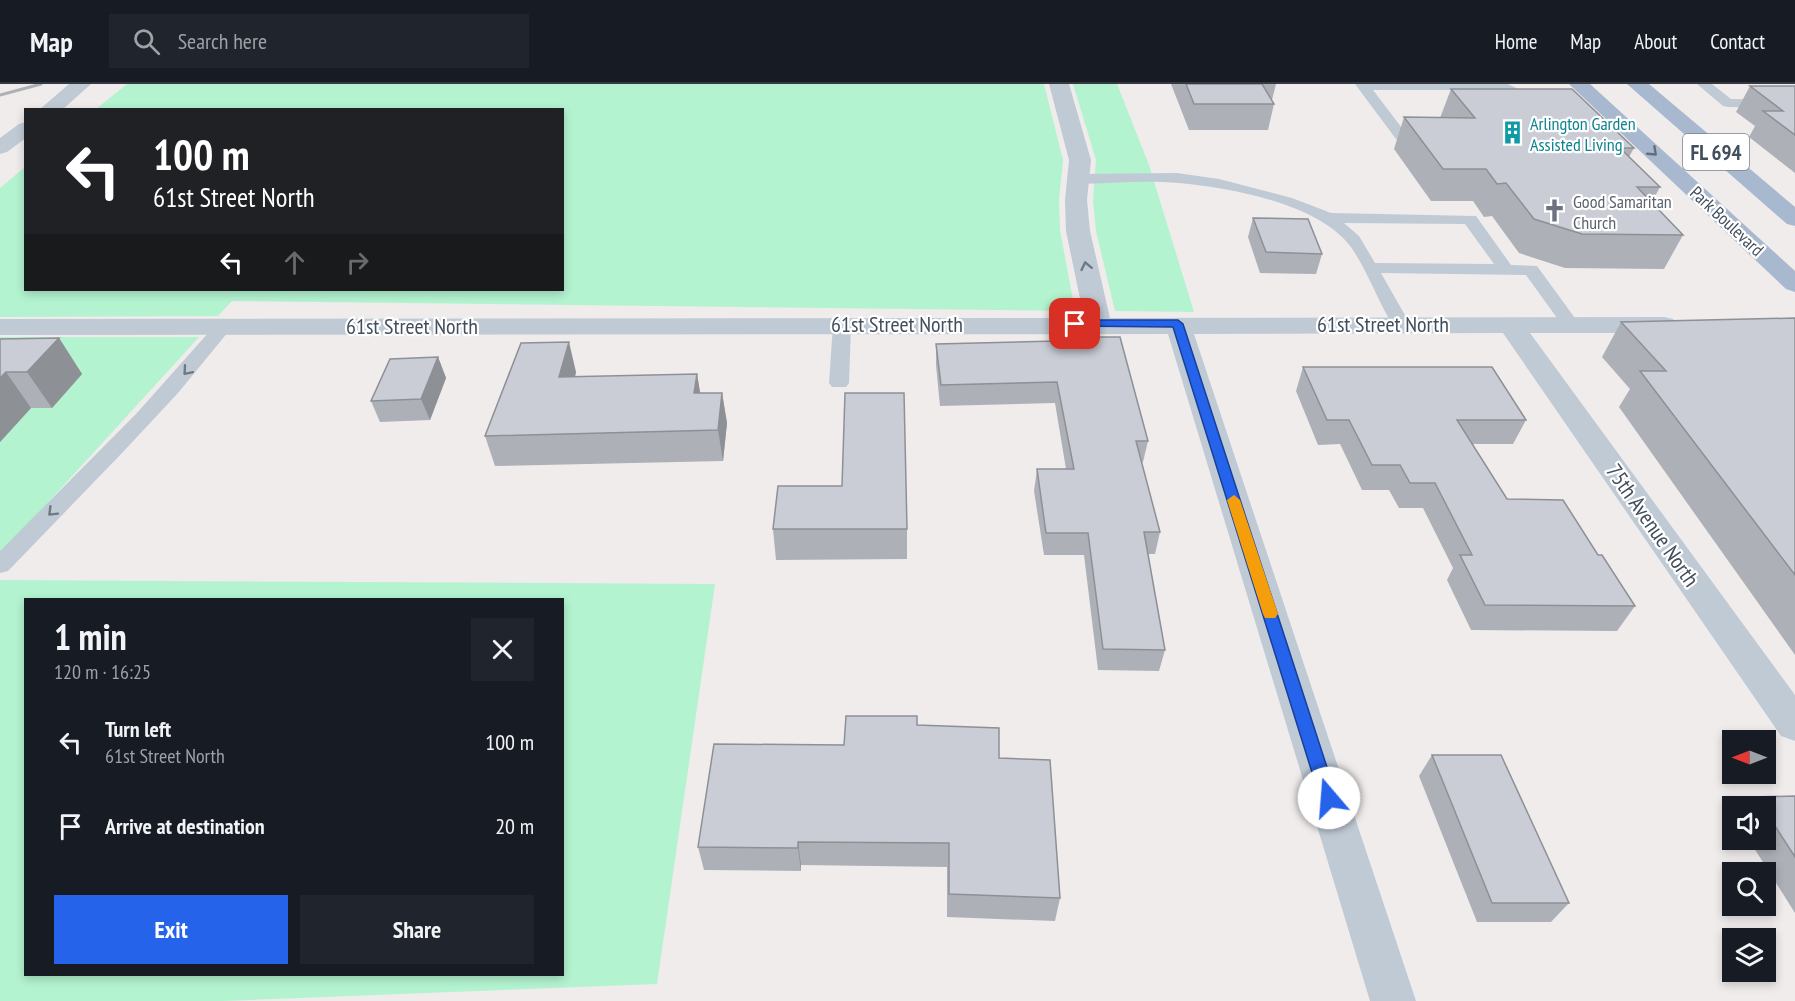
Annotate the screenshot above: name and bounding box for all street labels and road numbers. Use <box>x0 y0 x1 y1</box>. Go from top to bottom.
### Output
road number: FL 694 <box>1683 134 1749 170</box>
street label: Park Boulevard <box>1685 181 1769 261</box>
street label: 61st Street North <box>831 310 963 338</box>
street label: 61st Street North <box>1317 310 1449 338</box>
street label: 61st Street North <box>346 312 478 340</box>
street label: 75th Avenue North <box>1600 458 1706 592</box>

